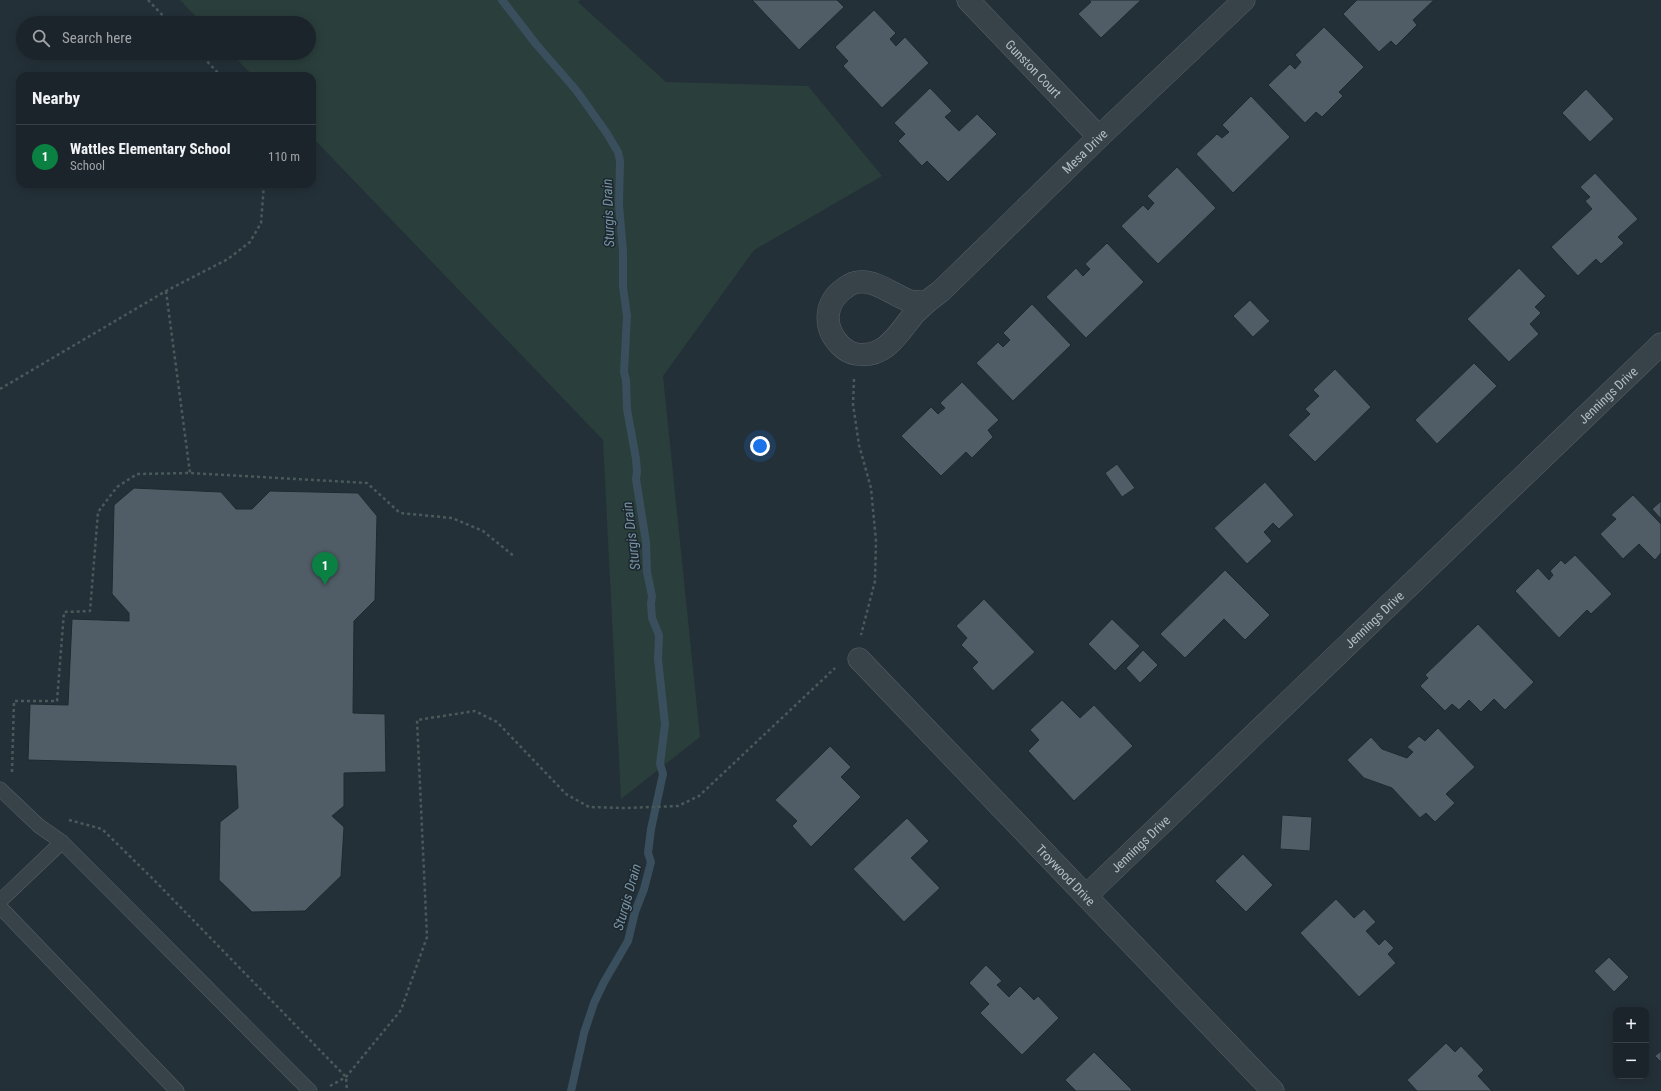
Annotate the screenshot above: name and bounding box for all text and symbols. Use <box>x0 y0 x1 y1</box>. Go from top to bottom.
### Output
search box <box>16 16 316 60</box>
icon: search <box>30 27 52 49</box>
text: Search here <box>62 29 132 47</box>
street label: Gunston Court <box>1003 37 1065 101</box>
text: Nearby <box>32 88 80 108</box>
street label: Mesa Drive <box>1059 126 1110 176</box>
text: Wattles Elementary School <box>70 140 230 158</box>
text: 1 <box>42 149 48 164</box>
text: 110 m <box>268 149 300 164</box>
text: School <box>70 158 105 173</box>
water label: Sturgis Drain <box>599 178 617 248</box>
street label: Jennings Drive <box>1575 363 1640 427</box>
your location <box>750 436 770 456</box>
water label: Sturgis Drain <box>619 501 643 571</box>
pin: 1 <box>312 552 338 585</box>
street label: Jennings Drive <box>1342 588 1407 651</box>
street label: Jennings Drive <box>1108 812 1173 875</box>
street label: Troywood Drive <box>1033 841 1099 909</box>
water label: Sturgis Drain <box>610 862 644 932</box>
map controls <box>1613 1007 1649 1079</box>
button: + <box>1613 1007 1649 1043</box>
button: − <box>1613 1043 1649 1079</box>

